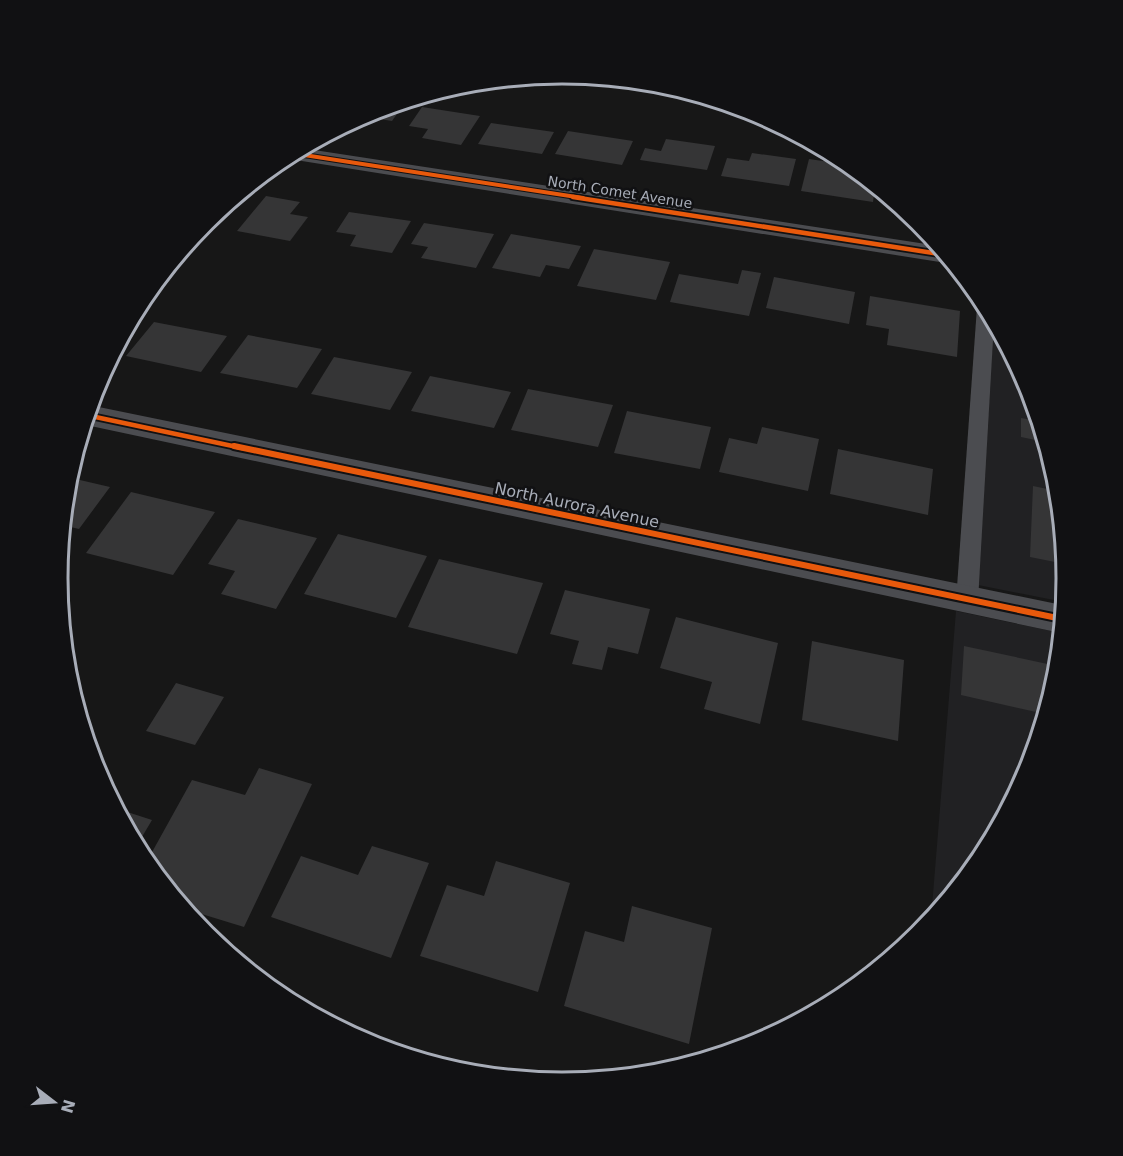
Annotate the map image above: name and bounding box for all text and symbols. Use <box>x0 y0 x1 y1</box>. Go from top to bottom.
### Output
street label: North Comet Avenue <box>547 173 693 211</box>
street label: North Aurora Avenue <box>493 478 661 532</box>
north arrow <box>24 1072 84 1132</box>
text: N <box>57 1097 79 1115</box>

